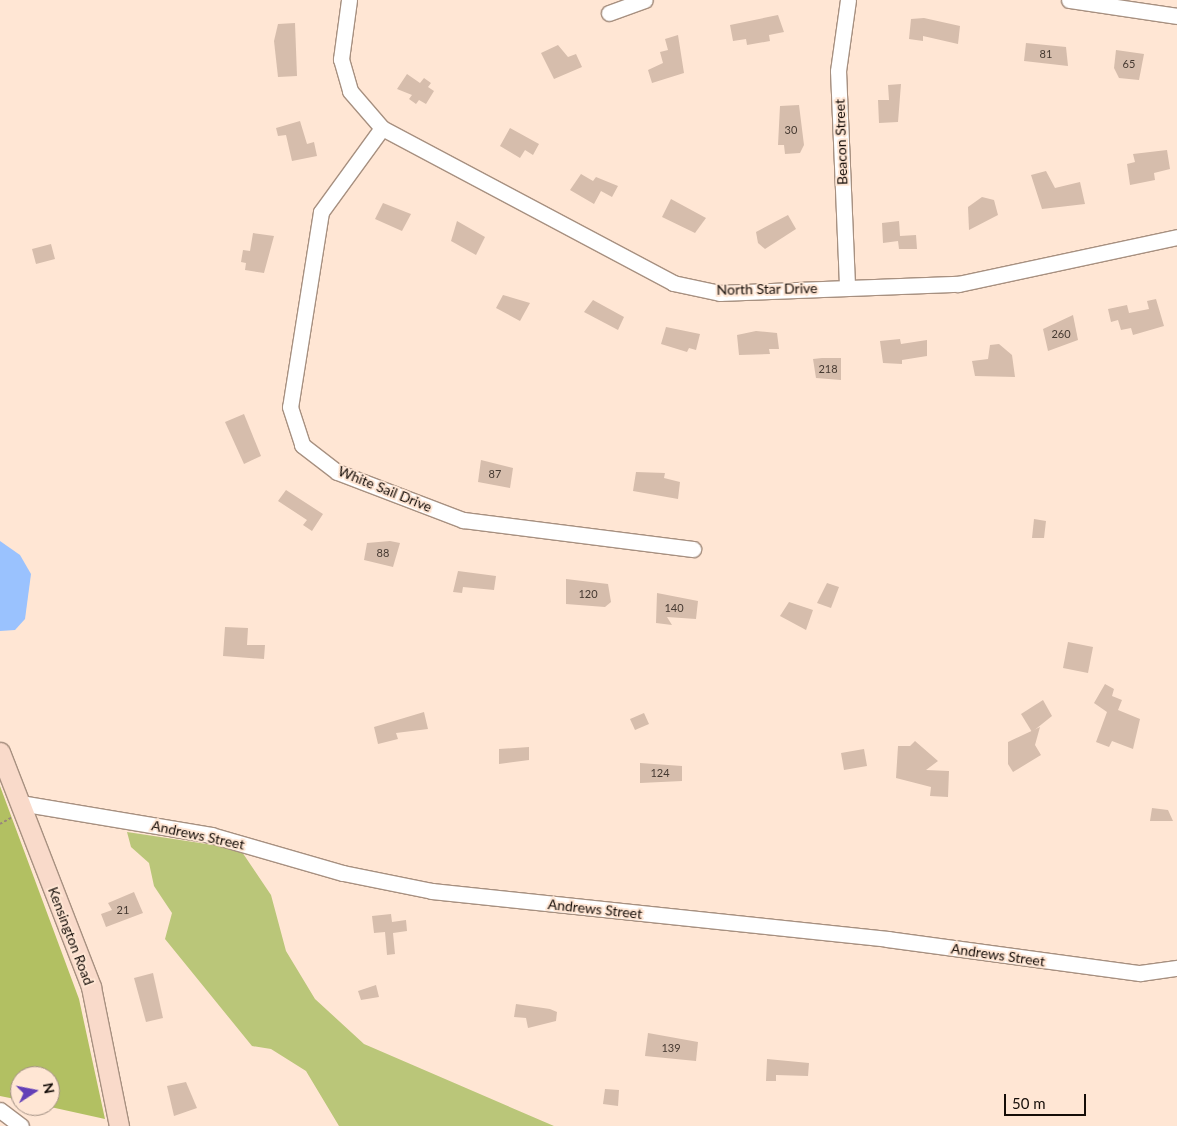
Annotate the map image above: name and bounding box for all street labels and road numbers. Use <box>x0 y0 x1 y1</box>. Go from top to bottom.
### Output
street label: Beacon Street <box>831 99 851 185</box>
street label: North Star Drive <box>716 280 818 298</box>
street label: White Sail Drive <box>336 463 434 515</box>
street label: Andrews Street <box>150 817 246 853</box>
street label: Kensington Road <box>45 885 97 987</box>
street label: Andrews Street <box>547 896 643 922</box>
street label: Andrews Street <box>950 940 1046 970</box>

